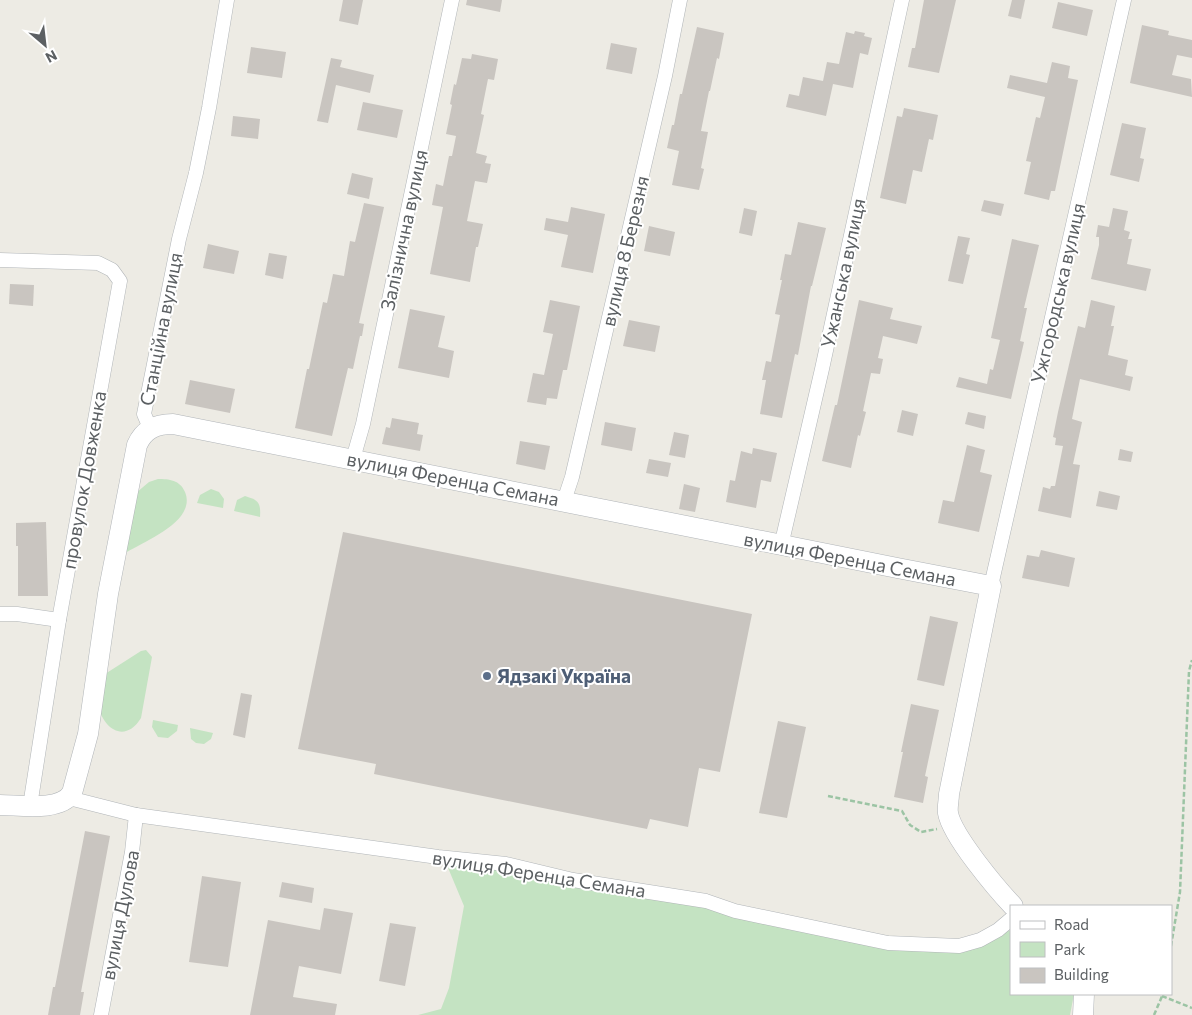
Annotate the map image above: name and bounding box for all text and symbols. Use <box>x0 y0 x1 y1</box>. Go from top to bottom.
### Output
north arrow <box>20 20 70 70</box>
text: N <box>43 47 60 67</box>
street label: Залізнична вулиця <box>375 147 432 313</box>
street label: вулиця 8 Березня <box>596 173 653 329</box>
street label: Ужанська вулиця <box>815 196 870 350</box>
street label: Ужгородська вулиця <box>1026 200 1089 385</box>
street label: Станційна вулиця <box>134 250 187 407</box>
street label: провулок Довженка <box>57 389 111 571</box>
street label: вулиця Ференца Семана <box>345 447 561 510</box>
street label: вулиця Ференца Семана <box>742 527 958 590</box>
place label: Ядзакі Україна <box>497 664 631 687</box>
marker: Ядзакі Україна <box>481 670 493 682</box>
street label: вулиця Ференца Семана <box>431 845 647 902</box>
street label: вулиця Дулова <box>96 848 143 982</box>
legend <box>1010 905 1172 995</box>
text: Road <box>1054 915 1089 933</box>
text: Park <box>1054 940 1085 958</box>
text: Building <box>1054 965 1109 983</box>

